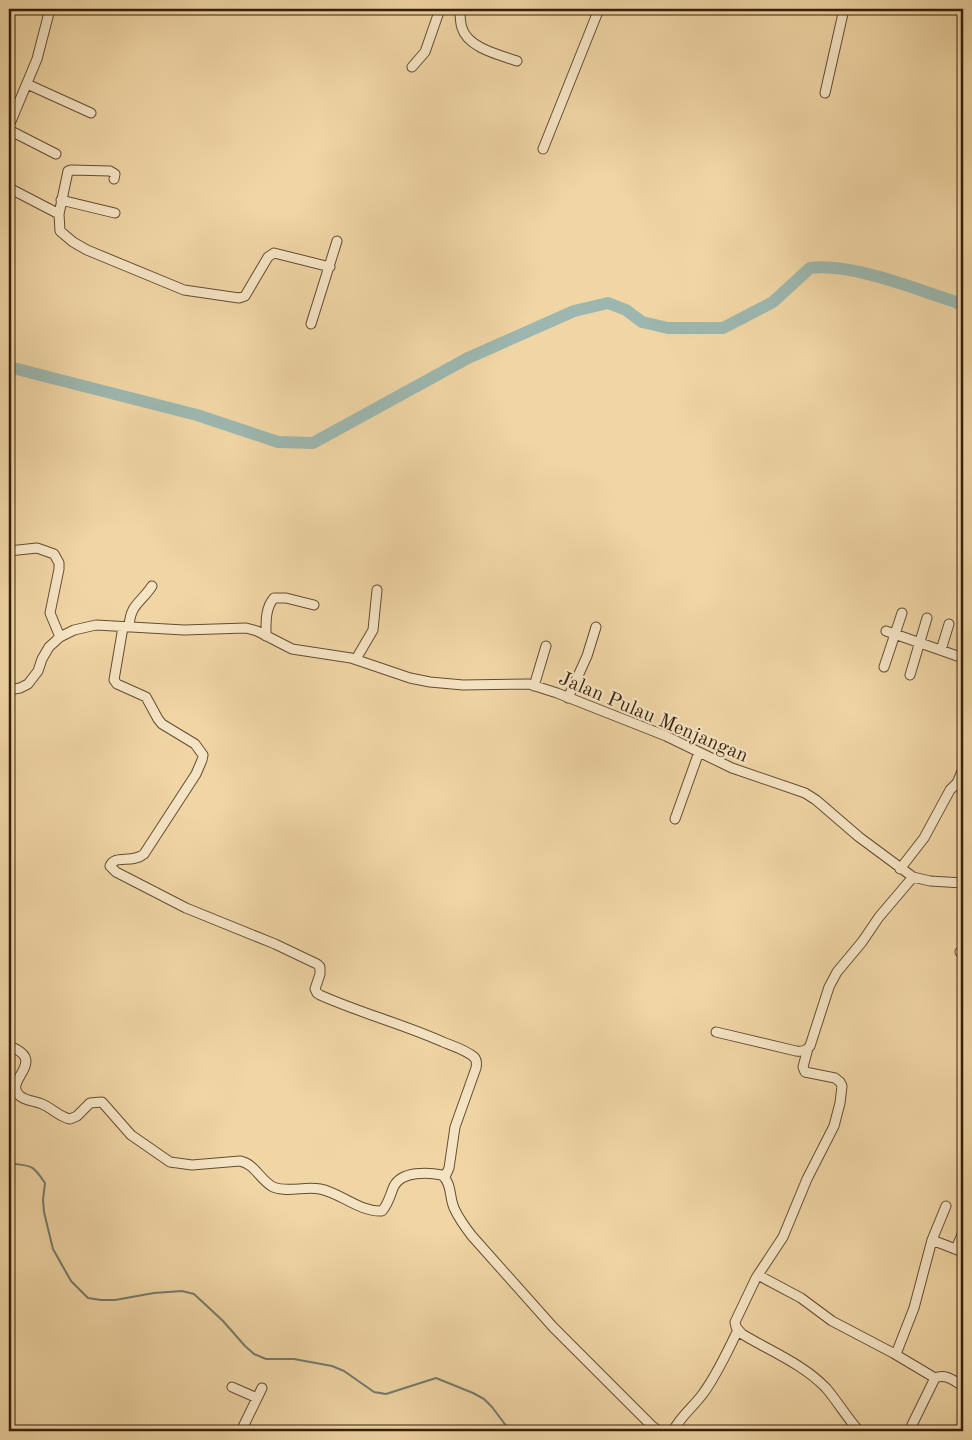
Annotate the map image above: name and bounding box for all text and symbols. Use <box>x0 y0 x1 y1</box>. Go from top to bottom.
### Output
street label: Jalan Pulau Menjangan <box>556 669 751 767</box>

